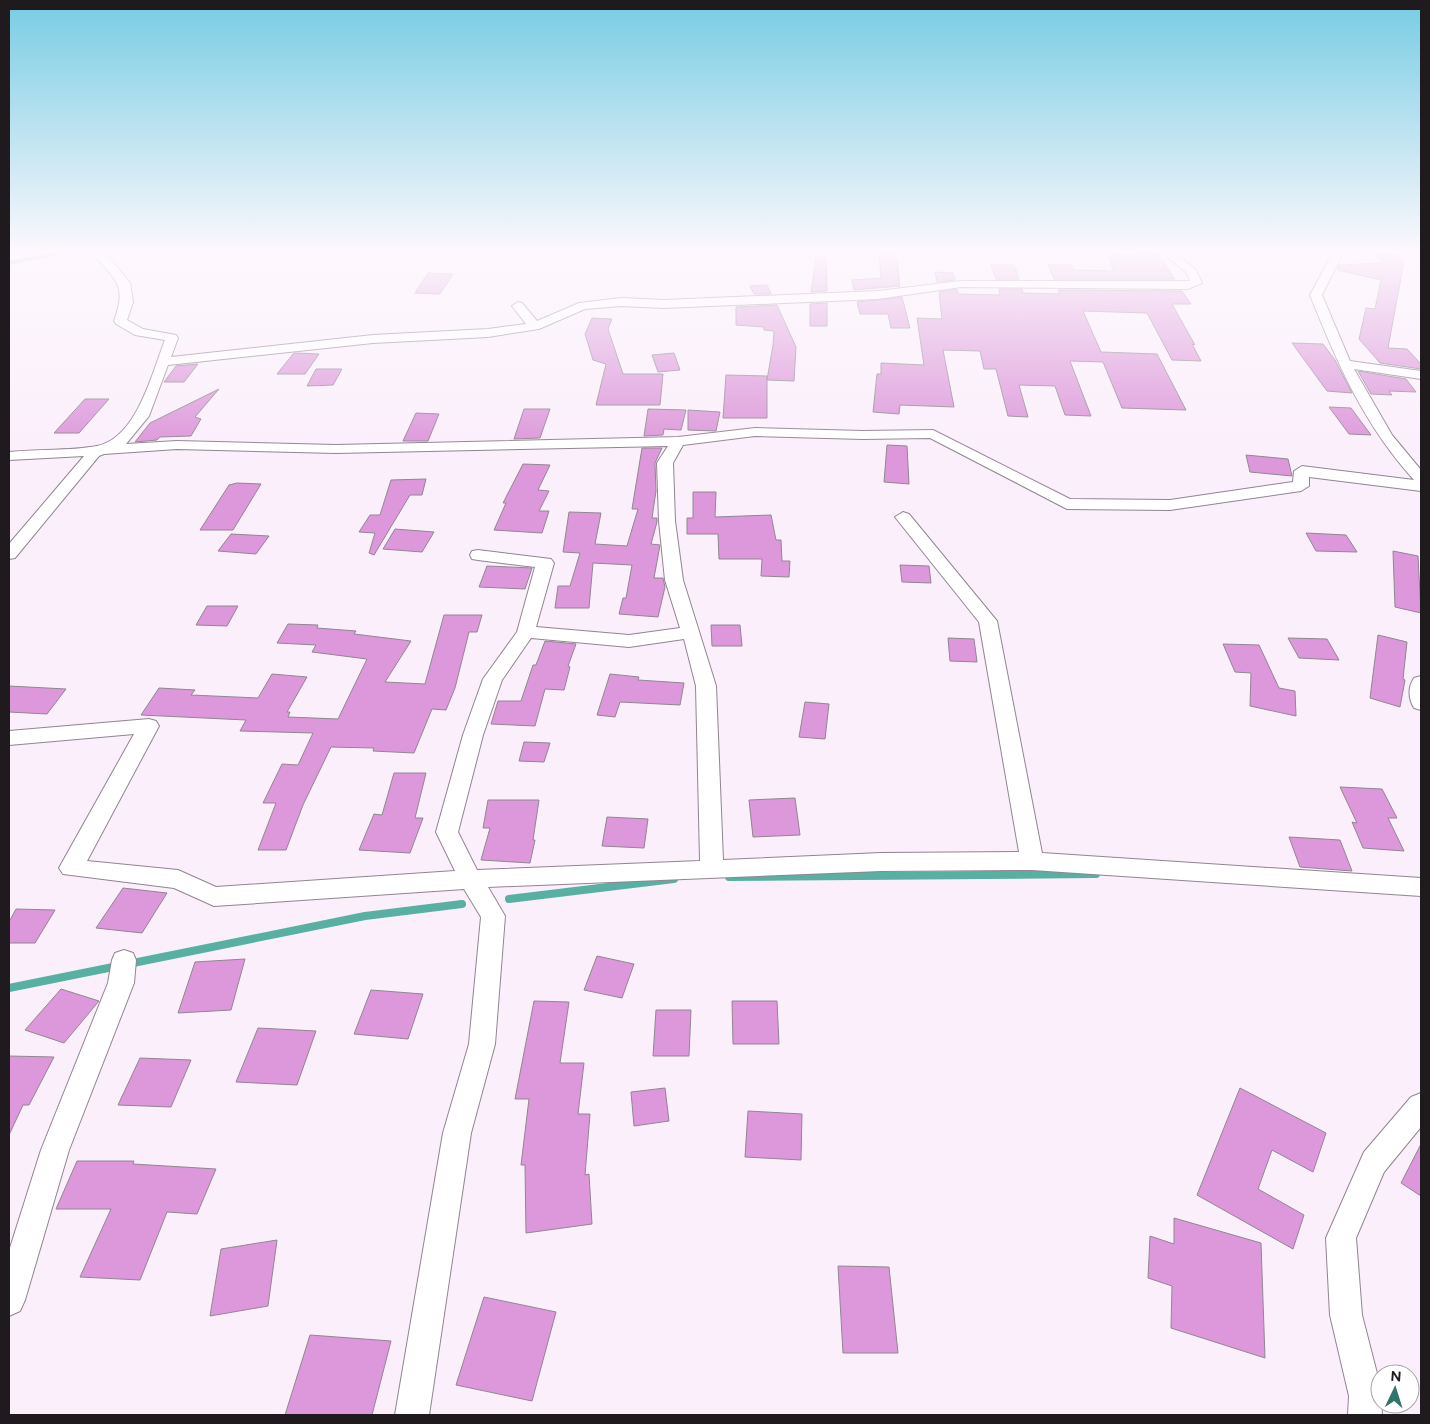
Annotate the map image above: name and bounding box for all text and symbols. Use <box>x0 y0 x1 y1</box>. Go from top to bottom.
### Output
north arrow <box>1370 1364 1420 1414</box>
text: N <box>1390 1368 1402 1385</box>

